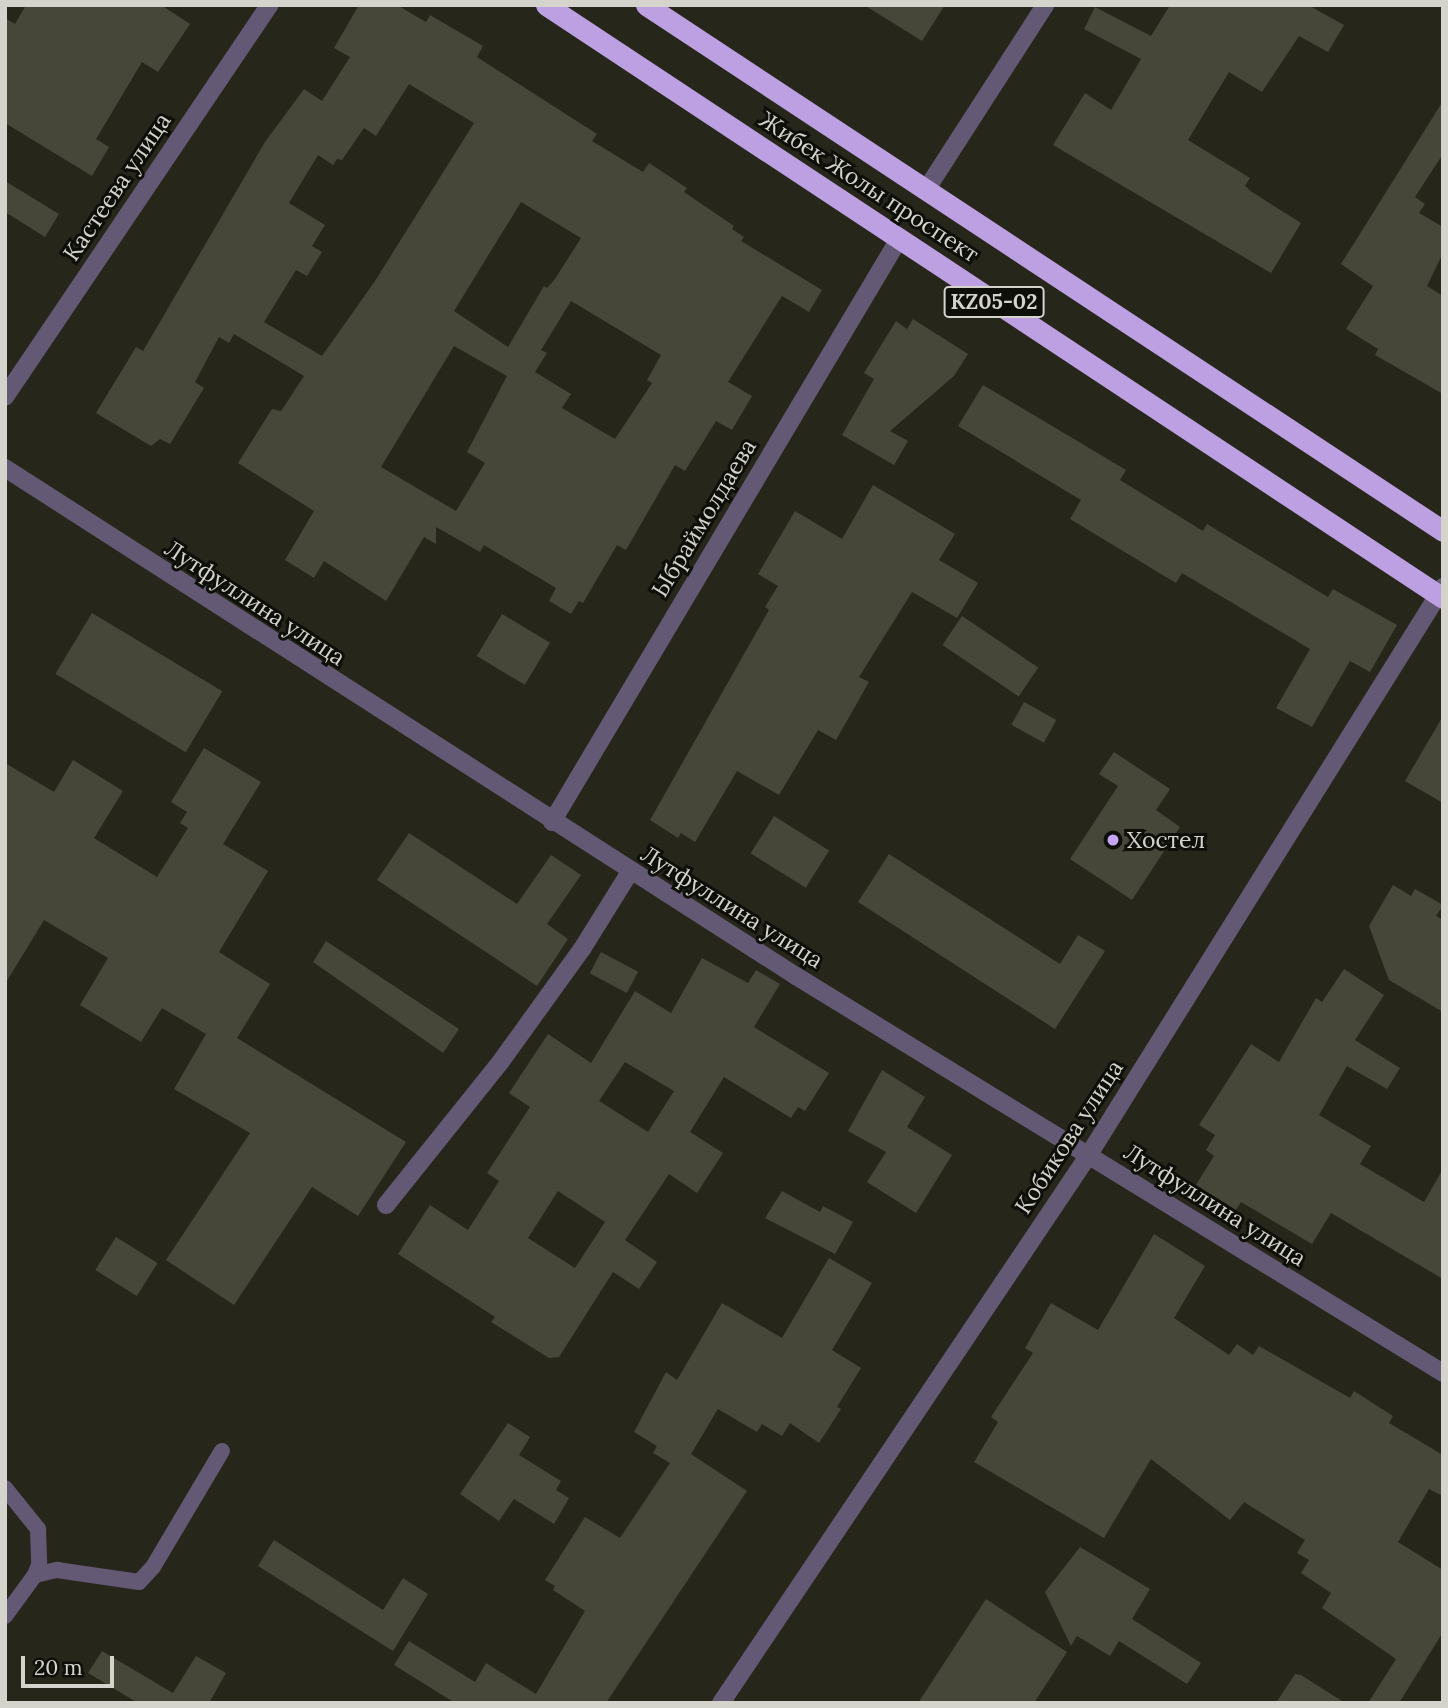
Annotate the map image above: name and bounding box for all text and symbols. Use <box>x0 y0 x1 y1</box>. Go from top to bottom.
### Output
street label: Жибек Жолы проспект <box>754 106 984 268</box>
street label: Кастеева улица <box>57 108 177 266</box>
road number: KZ05-02 <box>943 284 1045 320</box>
street label: Ыбраймолдаева <box>646 434 762 602</box>
street label: Лутфуллина улица <box>160 534 350 672</box>
place label: Хостел <box>1127 826 1205 854</box>
marker: Хостел <box>1105 832 1121 848</box>
street label: Лутфуллина улица <box>636 840 828 974</box>
street label: Кобикова улица <box>1009 1055 1129 1219</box>
street label: Лутфуллина улица <box>1119 1138 1311 1272</box>
scale bar <box>24 1642 117 1686</box>
text: 20 m <box>34 1654 83 1681</box>

